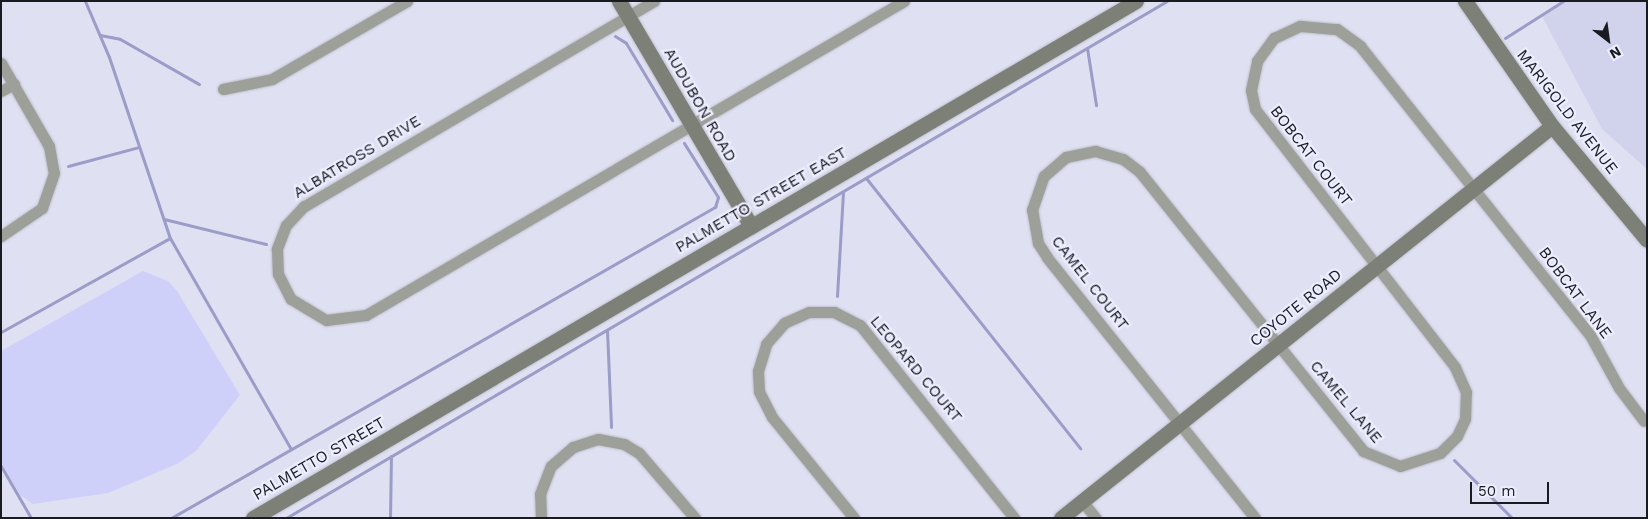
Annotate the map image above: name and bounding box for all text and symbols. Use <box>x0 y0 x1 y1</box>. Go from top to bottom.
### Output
north arrow <box>1583 15 1633 65</box>
street label: AUDUBON ROAD <box>660 45 740 165</box>
street label: MARIGOLD AVENUE <box>1512 46 1622 178</box>
street label: BOBCAT COURT <box>1266 102 1356 210</box>
street label: ALBATROSS DRIVE <box>290 111 424 203</box>
street label: PALMETTO STREET EAST <box>672 143 850 257</box>
street label: CAMEL COURT <box>1047 232 1133 334</box>
street label: BOBCAT LANE <box>1534 243 1616 343</box>
street label: COYOTE ROAD <box>1246 265 1346 351</box>
street label: LEOPARD COURT <box>866 312 966 426</box>
street label: CAMEL LANE <box>1306 357 1386 447</box>
street label: PALMETTO STREET <box>249 413 389 505</box>
scale bar <box>1473 472 1552 504</box>
text: 50 m <box>1478 482 1515 500</box>

